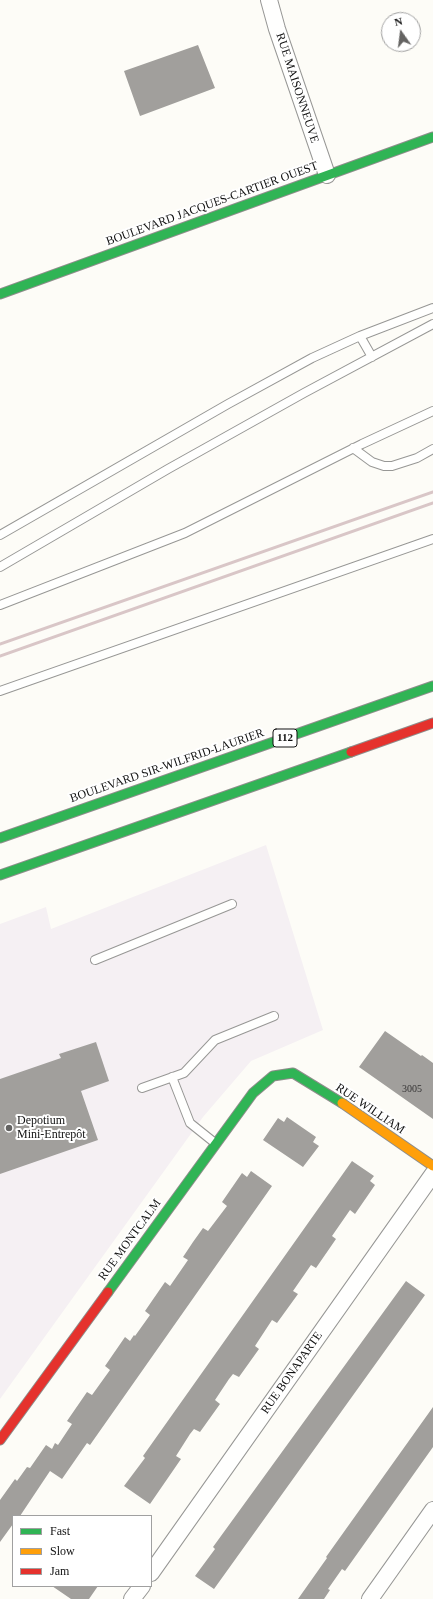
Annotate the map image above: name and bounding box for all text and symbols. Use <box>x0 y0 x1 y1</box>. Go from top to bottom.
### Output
north arrow <box>381 12 421 52</box>
text: N <box>393 15 404 28</box>
street label: RUE MAISONNEUVE <box>272 31 322 145</box>
street label: BOULEVARD JACQUES-CARTIER OUEST <box>104 159 320 249</box>
street label: BOULEVARD SIR-WILFRID-LAURIER <box>68 726 266 806</box>
road number: 112 <box>273 729 297 747</box>
street label: RUE WILLIAM <box>333 1081 407 1137</box>
house number: 3005 <box>402 1083 422 1095</box>
place label: Depotium Mini-Entrepôt <box>17 1114 86 1142</box>
marker: Depotium Mini-Entrepôt <box>4 1123 14 1133</box>
street label: RUE MONTCALM <box>96 1197 164 1283</box>
street label: RUE BONAPARTE <box>258 1329 326 1417</box>
legend <box>12 1515 152 1587</box>
text: Fast <box>50 1524 70 1538</box>
text: Slow <box>50 1544 75 1558</box>
text: Jam <box>50 1564 69 1578</box>

